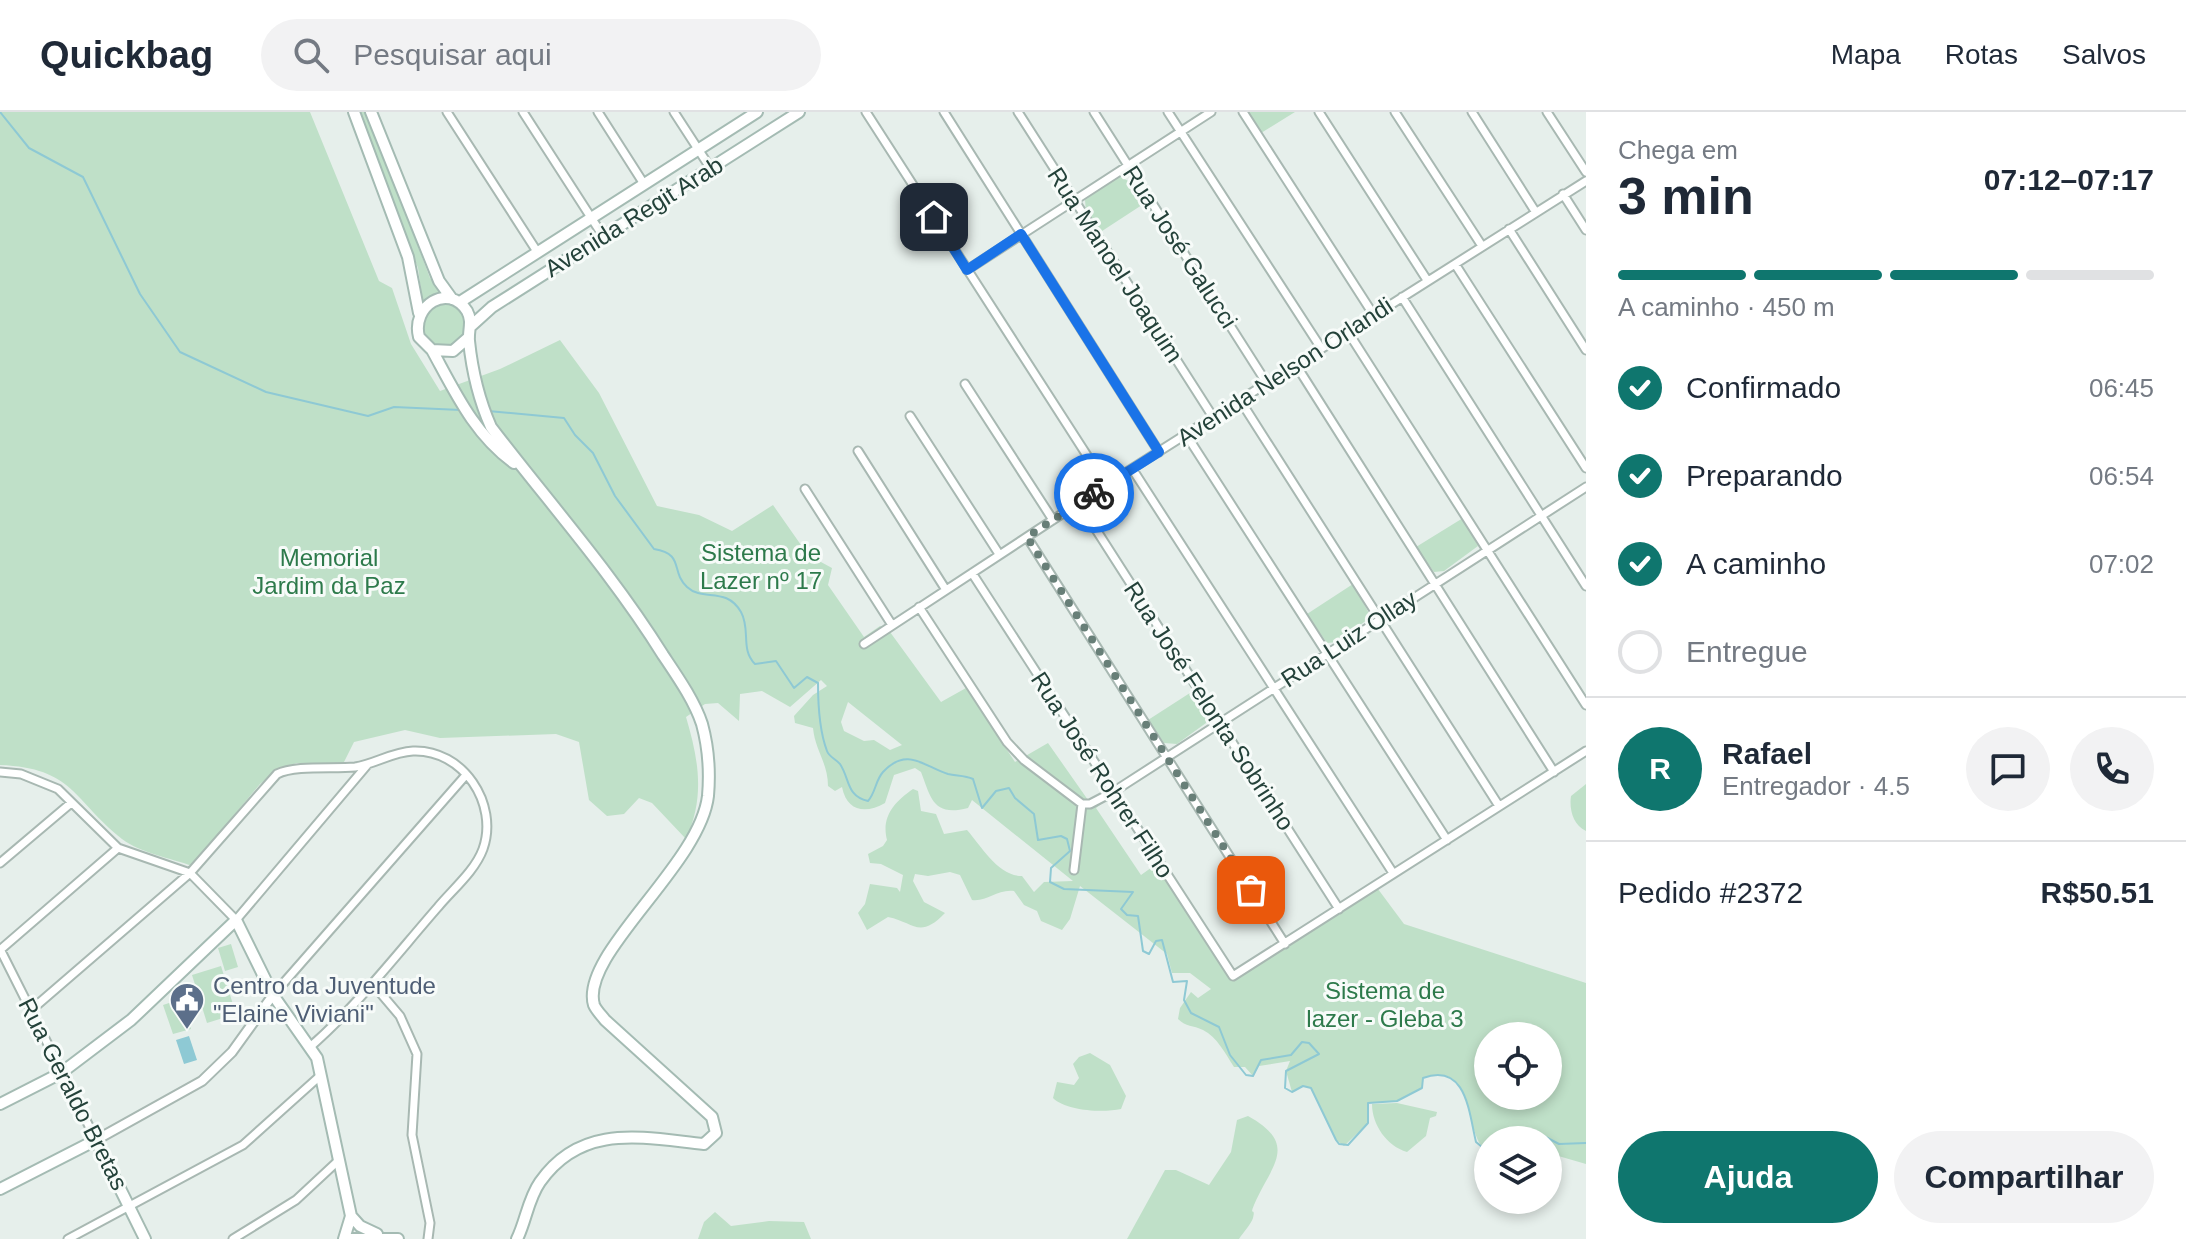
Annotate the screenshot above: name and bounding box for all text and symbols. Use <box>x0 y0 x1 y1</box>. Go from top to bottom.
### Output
search box <box>261 19 821 91</box>
icon: search <box>289 33 333 77</box>
text: Quickbag <box>40 34 213 76</box>
text: Pesquisar aqui <box>353 38 552 71</box>
text: Mapa <box>1831 39 1901 70</box>
text: Rotas <box>1945 39 2018 70</box>
text: Salvos <box>2062 39 2146 70</box>
text: Chega em <box>1618 135 1738 165</box>
street label: Avenida Regit Arab <box>540 151 728 282</box>
street label: Rua José Galucci <box>1118 161 1243 333</box>
street label: Rua Manoel Joaquim <box>1042 162 1189 367</box>
text: 07:12–07:17 <box>1984 163 2154 196</box>
text: 3 min <box>1618 167 1754 225</box>
pin <box>900 183 968 251</box>
icon: home <box>912 195 956 239</box>
street label: Avenida Nelson Orlandi <box>1172 292 1398 451</box>
text: A caminho · 450 m <box>1618 292 1835 322</box>
icon: check <box>1618 366 1662 410</box>
text: Confirmado <box>1686 371 1841 404</box>
text: 06:45 <box>2089 373 2154 403</box>
courier <box>1054 453 1134 533</box>
icon: check <box>1618 454 1662 498</box>
text: Preparando <box>1686 459 1843 492</box>
text: 06:54 <box>2089 461 2154 491</box>
icon: bike <box>1072 471 1116 515</box>
park label: Sistema de Lazer nº 17 <box>700 539 822 594</box>
icon: check <box>1618 542 1662 586</box>
park label: Memorial Jardim da Paz <box>252 544 406 599</box>
text: A caminho <box>1686 547 1826 580</box>
text: 07:02 <box>2089 549 2154 579</box>
street label: Rua José Felonta Sobrinho <box>1119 576 1300 835</box>
street label: Rua Luiz Ollay <box>1276 585 1422 692</box>
text: Entregue <box>1686 635 1808 668</box>
street label: Rua José Rohrer Filho <box>1026 667 1179 883</box>
button: chat <box>1966 727 2050 811</box>
button: phone <box>2070 727 2154 811</box>
text: Rafael <box>1722 737 1812 770</box>
text: R <box>1649 752 1671 785</box>
text: Entregador · 4.5 <box>1722 771 1910 801</box>
pin <box>1217 856 1285 924</box>
icon: bag <box>1229 868 1273 912</box>
text: Pedido #2372 <box>1618 876 1803 909</box>
text: R$50.51 <box>2041 876 2154 909</box>
place label: Centro da Juventude "Elaine Viviani" <box>213 972 436 1027</box>
park label: Sistema de lazer - Gleba 3 <box>1306 977 1464 1032</box>
public building icon: Centro da Juventude "Elaine Viviani" <box>168 981 206 1031</box>
street label: Rua Geraldo Bretas <box>13 993 134 1194</box>
map controls <box>1474 1022 1562 1214</box>
button: locate <box>1474 1022 1562 1110</box>
button: layers <box>1474 1126 1562 1214</box>
button: Ajuda <box>1618 1131 1878 1223</box>
button: Compartilhar <box>1894 1131 2154 1223</box>

